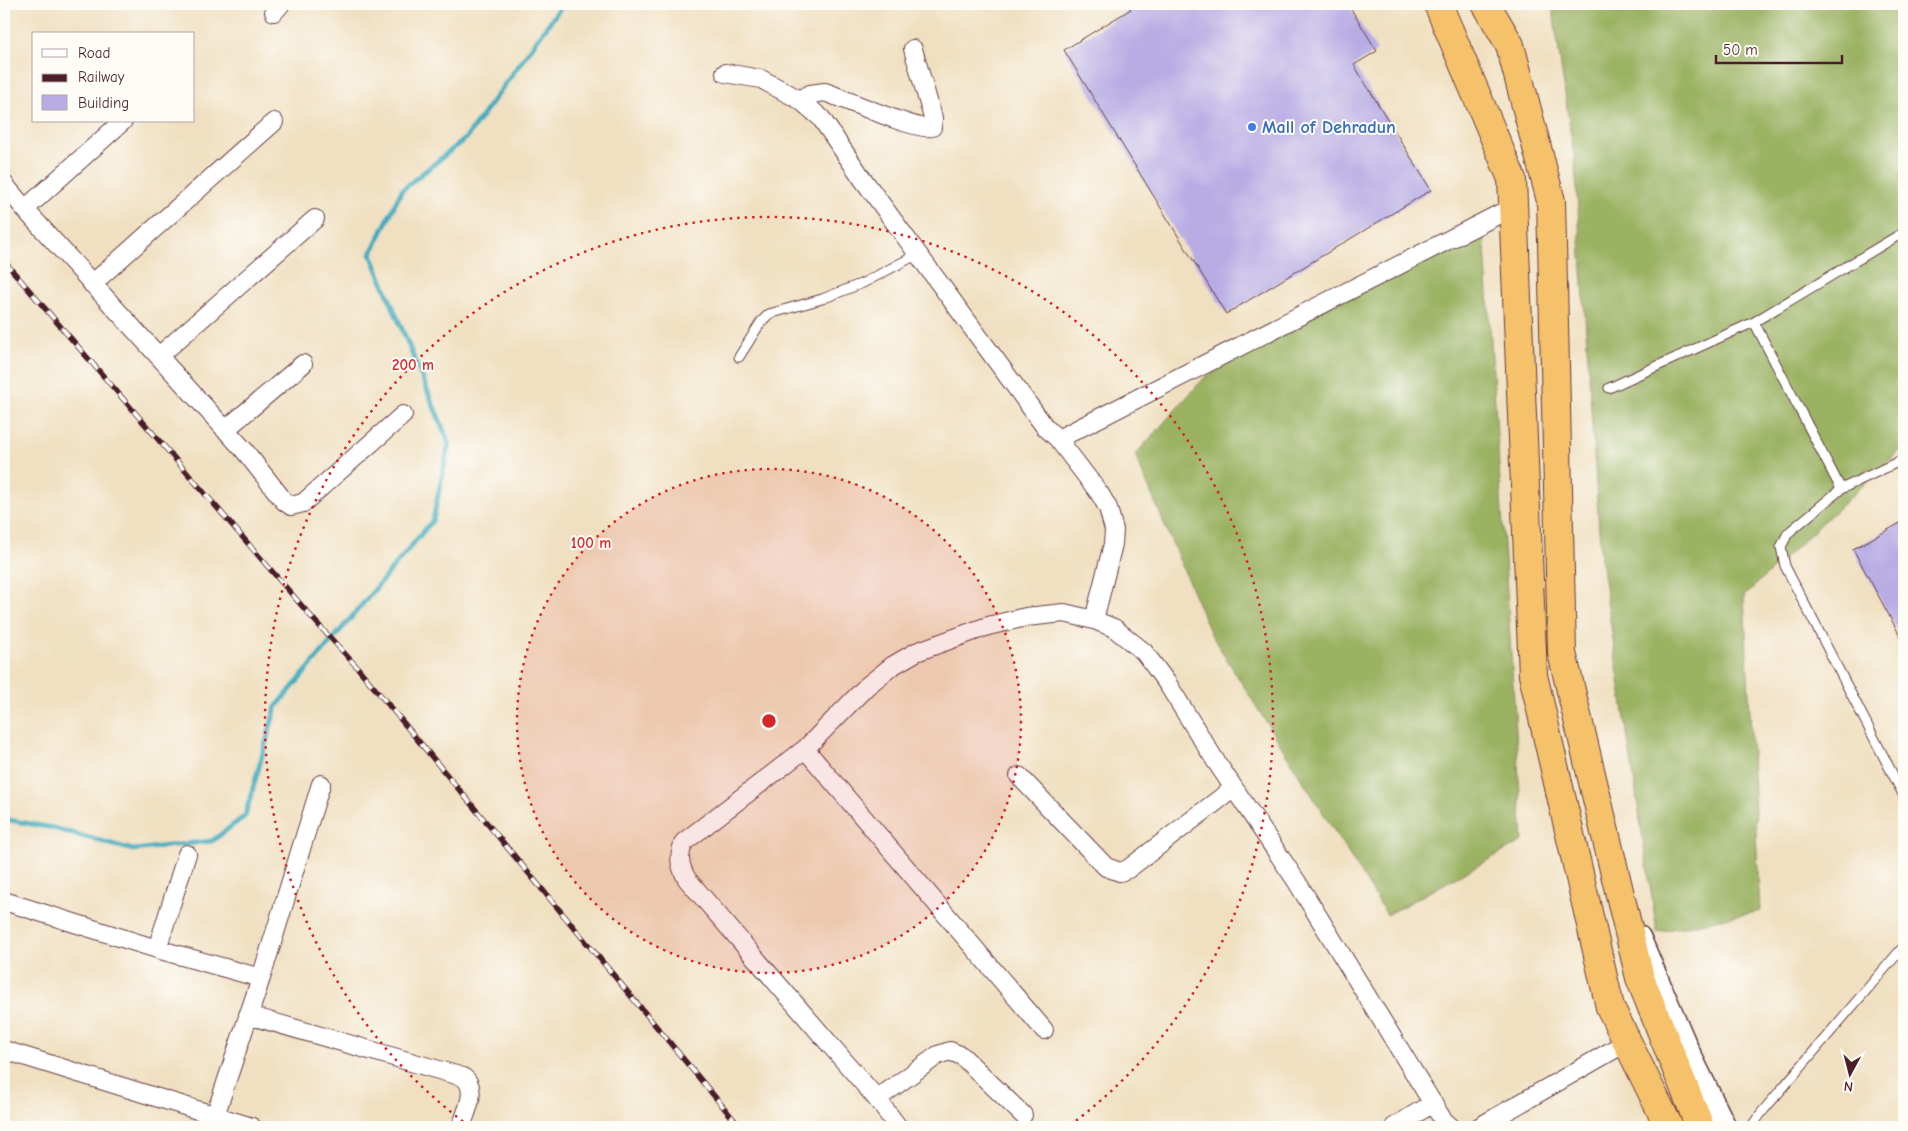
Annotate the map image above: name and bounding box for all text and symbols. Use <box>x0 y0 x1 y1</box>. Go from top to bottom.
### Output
legend <box>32 32 195 122</box>
scale bar <box>1716 32 1842 64</box>
text: 50 m <box>1723 41 1758 59</box>
text: Road <box>78 44 110 62</box>
text: Railway <box>78 68 125 86</box>
text: Building <box>78 94 129 112</box>
place label: Mall of Dehradun <box>1262 117 1396 138</box>
marker: Mall of Dehradun <box>1246 121 1258 133</box>
text: 200 m <box>392 356 434 374</box>
text: 100 m <box>571 534 611 552</box>
centre of rings <box>760 712 778 730</box>
north arrow <box>1826 1048 1876 1098</box>
text: N <box>1843 1077 1854 1095</box>

